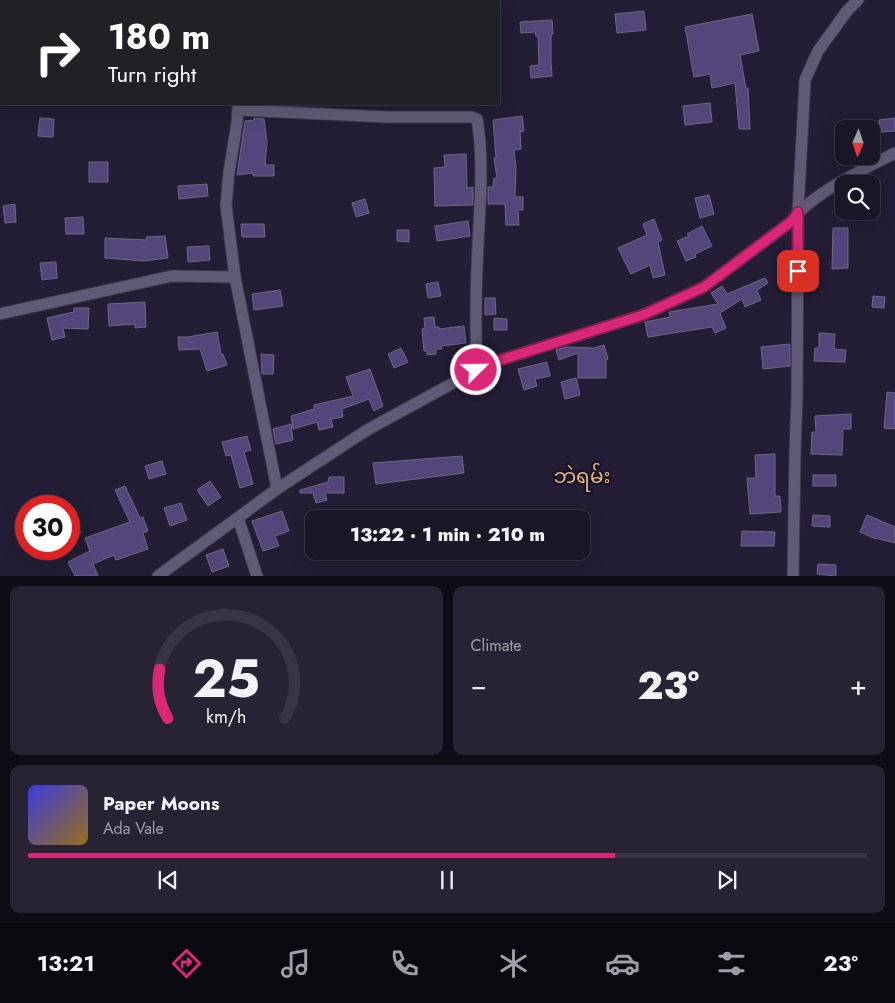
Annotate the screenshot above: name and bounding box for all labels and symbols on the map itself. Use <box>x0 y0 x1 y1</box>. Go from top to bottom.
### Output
north arrow <box>835 120 880 165</box>
pin <box>777 250 819 292</box>
position arrow <box>449 343 501 395</box>
district label: ဘဲရမ်း <box>554 462 610 492</box>
speed limit sign: 30 <box>15 495 80 560</box>

